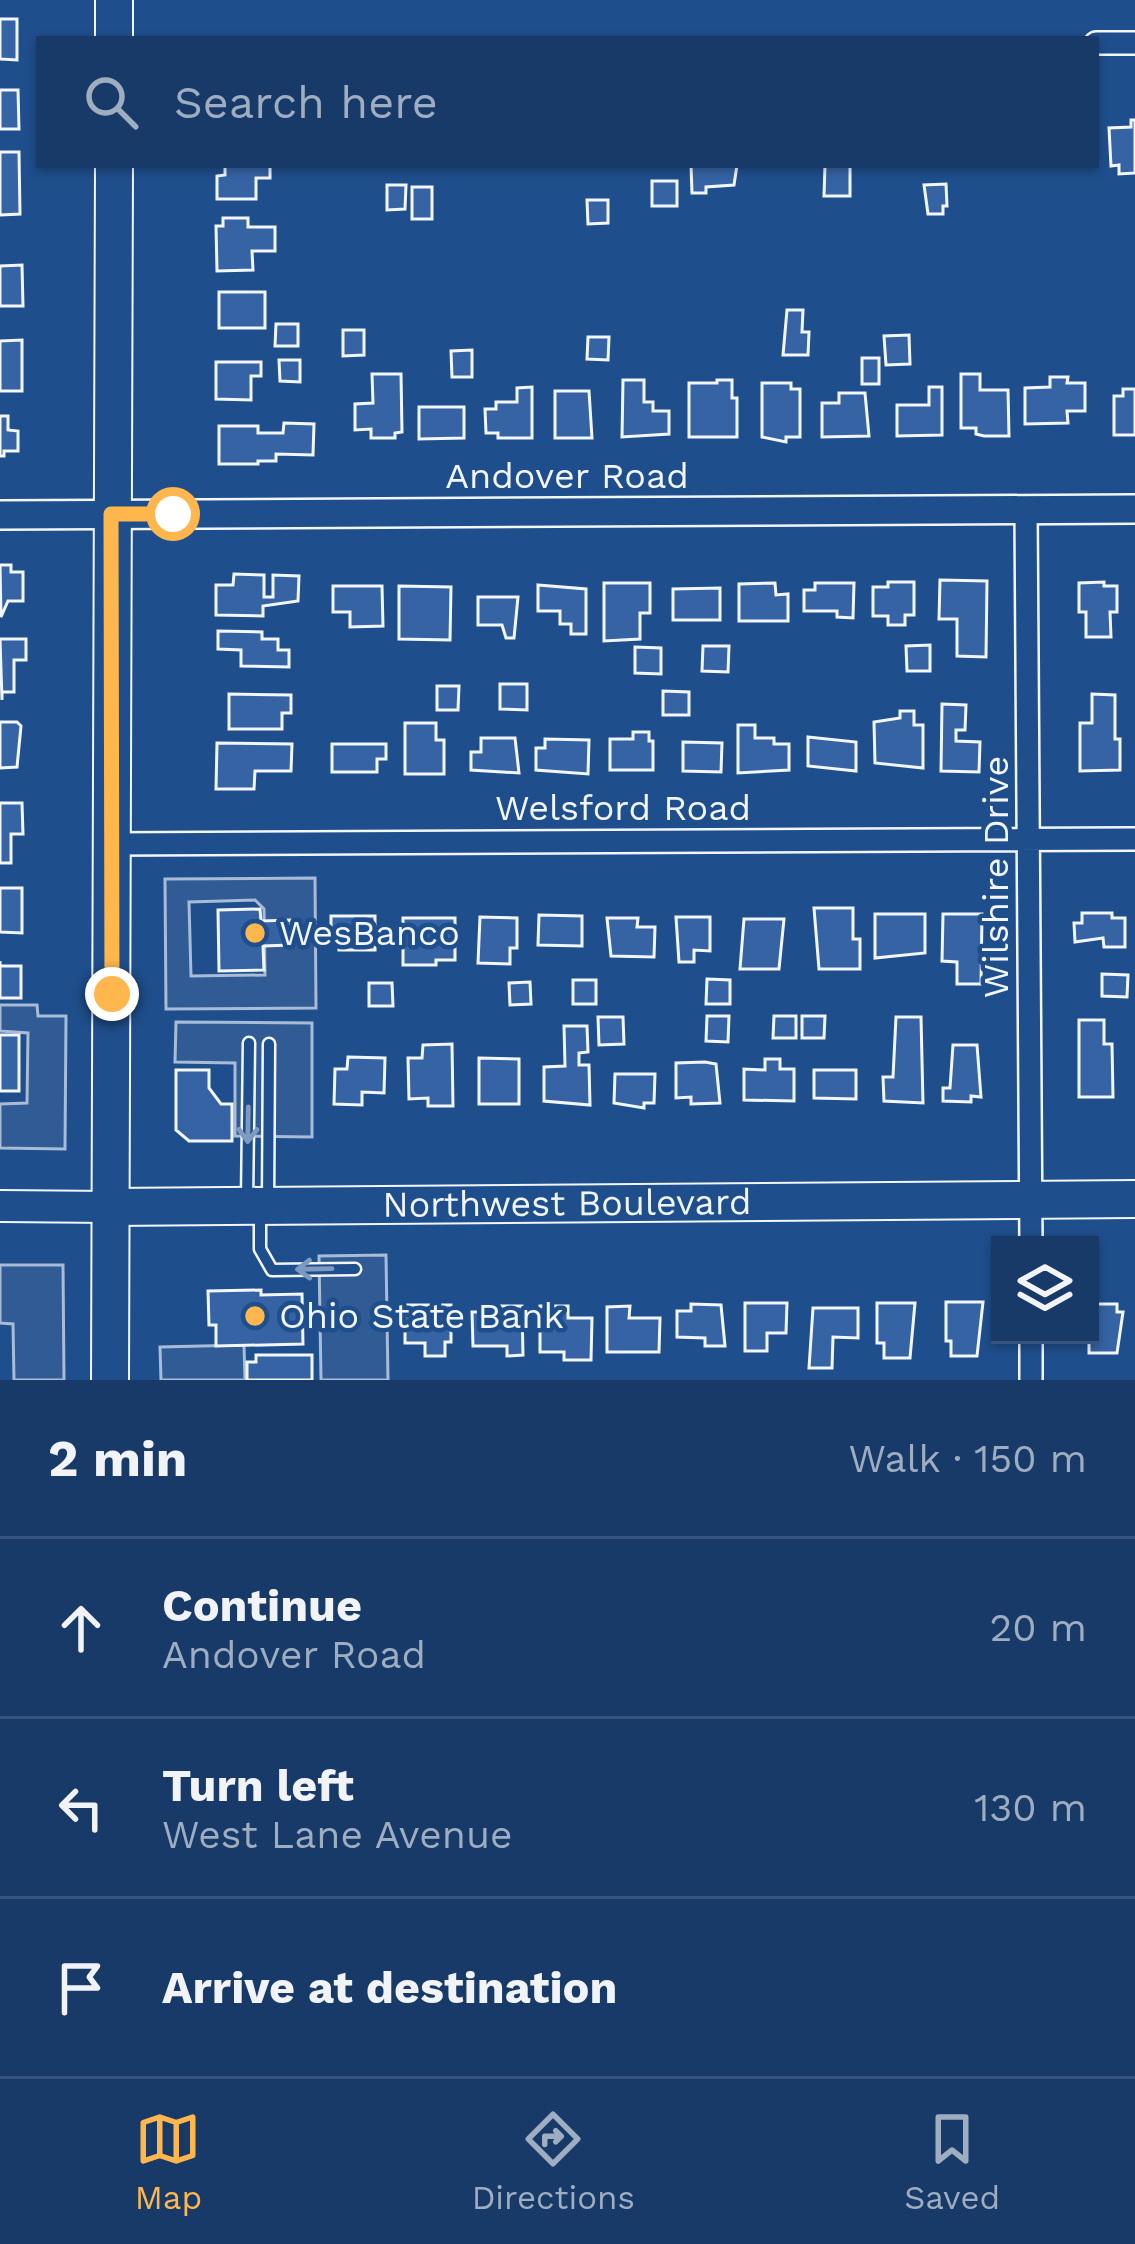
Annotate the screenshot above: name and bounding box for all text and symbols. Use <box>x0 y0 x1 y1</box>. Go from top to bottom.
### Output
search box <box>36 36 1099 168</box>
icon: search <box>78 69 144 135</box>
text: Search here <box>174 76 438 129</box>
street label: Andover Road <box>445 455 689 497</box>
route start <box>146 487 200 541</box>
street label: Wilshire Drive <box>975 756 1017 998</box>
street label: Welsford Road <box>495 787 751 829</box>
place label: WesBanco <box>279 912 460 954</box>
marker: WesBanco <box>242 920 268 946</box>
route end <box>85 967 139 1021</box>
one-way arrow <box>237 1105 259 1144</box>
street label: Northwest Boulevard <box>382 1181 752 1226</box>
map controls <box>991 1236 1099 1344</box>
button: layers <box>991 1236 1099 1344</box>
one-way arrow <box>295 1258 334 1281</box>
place label: Ohio State Bank <box>279 1295 564 1337</box>
marker: Ohio State Bank <box>242 1303 268 1329</box>
text: 2 min <box>48 1429 187 1488</box>
text: Walk · 150 m <box>849 1436 1087 1481</box>
text: Continue <box>162 1579 362 1632</box>
icon: ahead <box>48 1595 114 1661</box>
text: 20 m <box>990 1605 1087 1650</box>
text: Andover Road <box>162 1632 426 1677</box>
text: Turn left <box>162 1759 354 1812</box>
icon: left <box>48 1775 114 1841</box>
text: 130 m <box>974 1785 1087 1830</box>
text: West Lane Avenue <box>162 1812 513 1857</box>
icon: arrive <box>48 1955 114 2021</box>
text: Arrive at destination <box>162 1961 617 2014</box>
tab: Map <box>135 2106 202 2217</box>
tab: Directions <box>472 2106 635 2217</box>
tab: Saved <box>904 2106 1000 2217</box>

